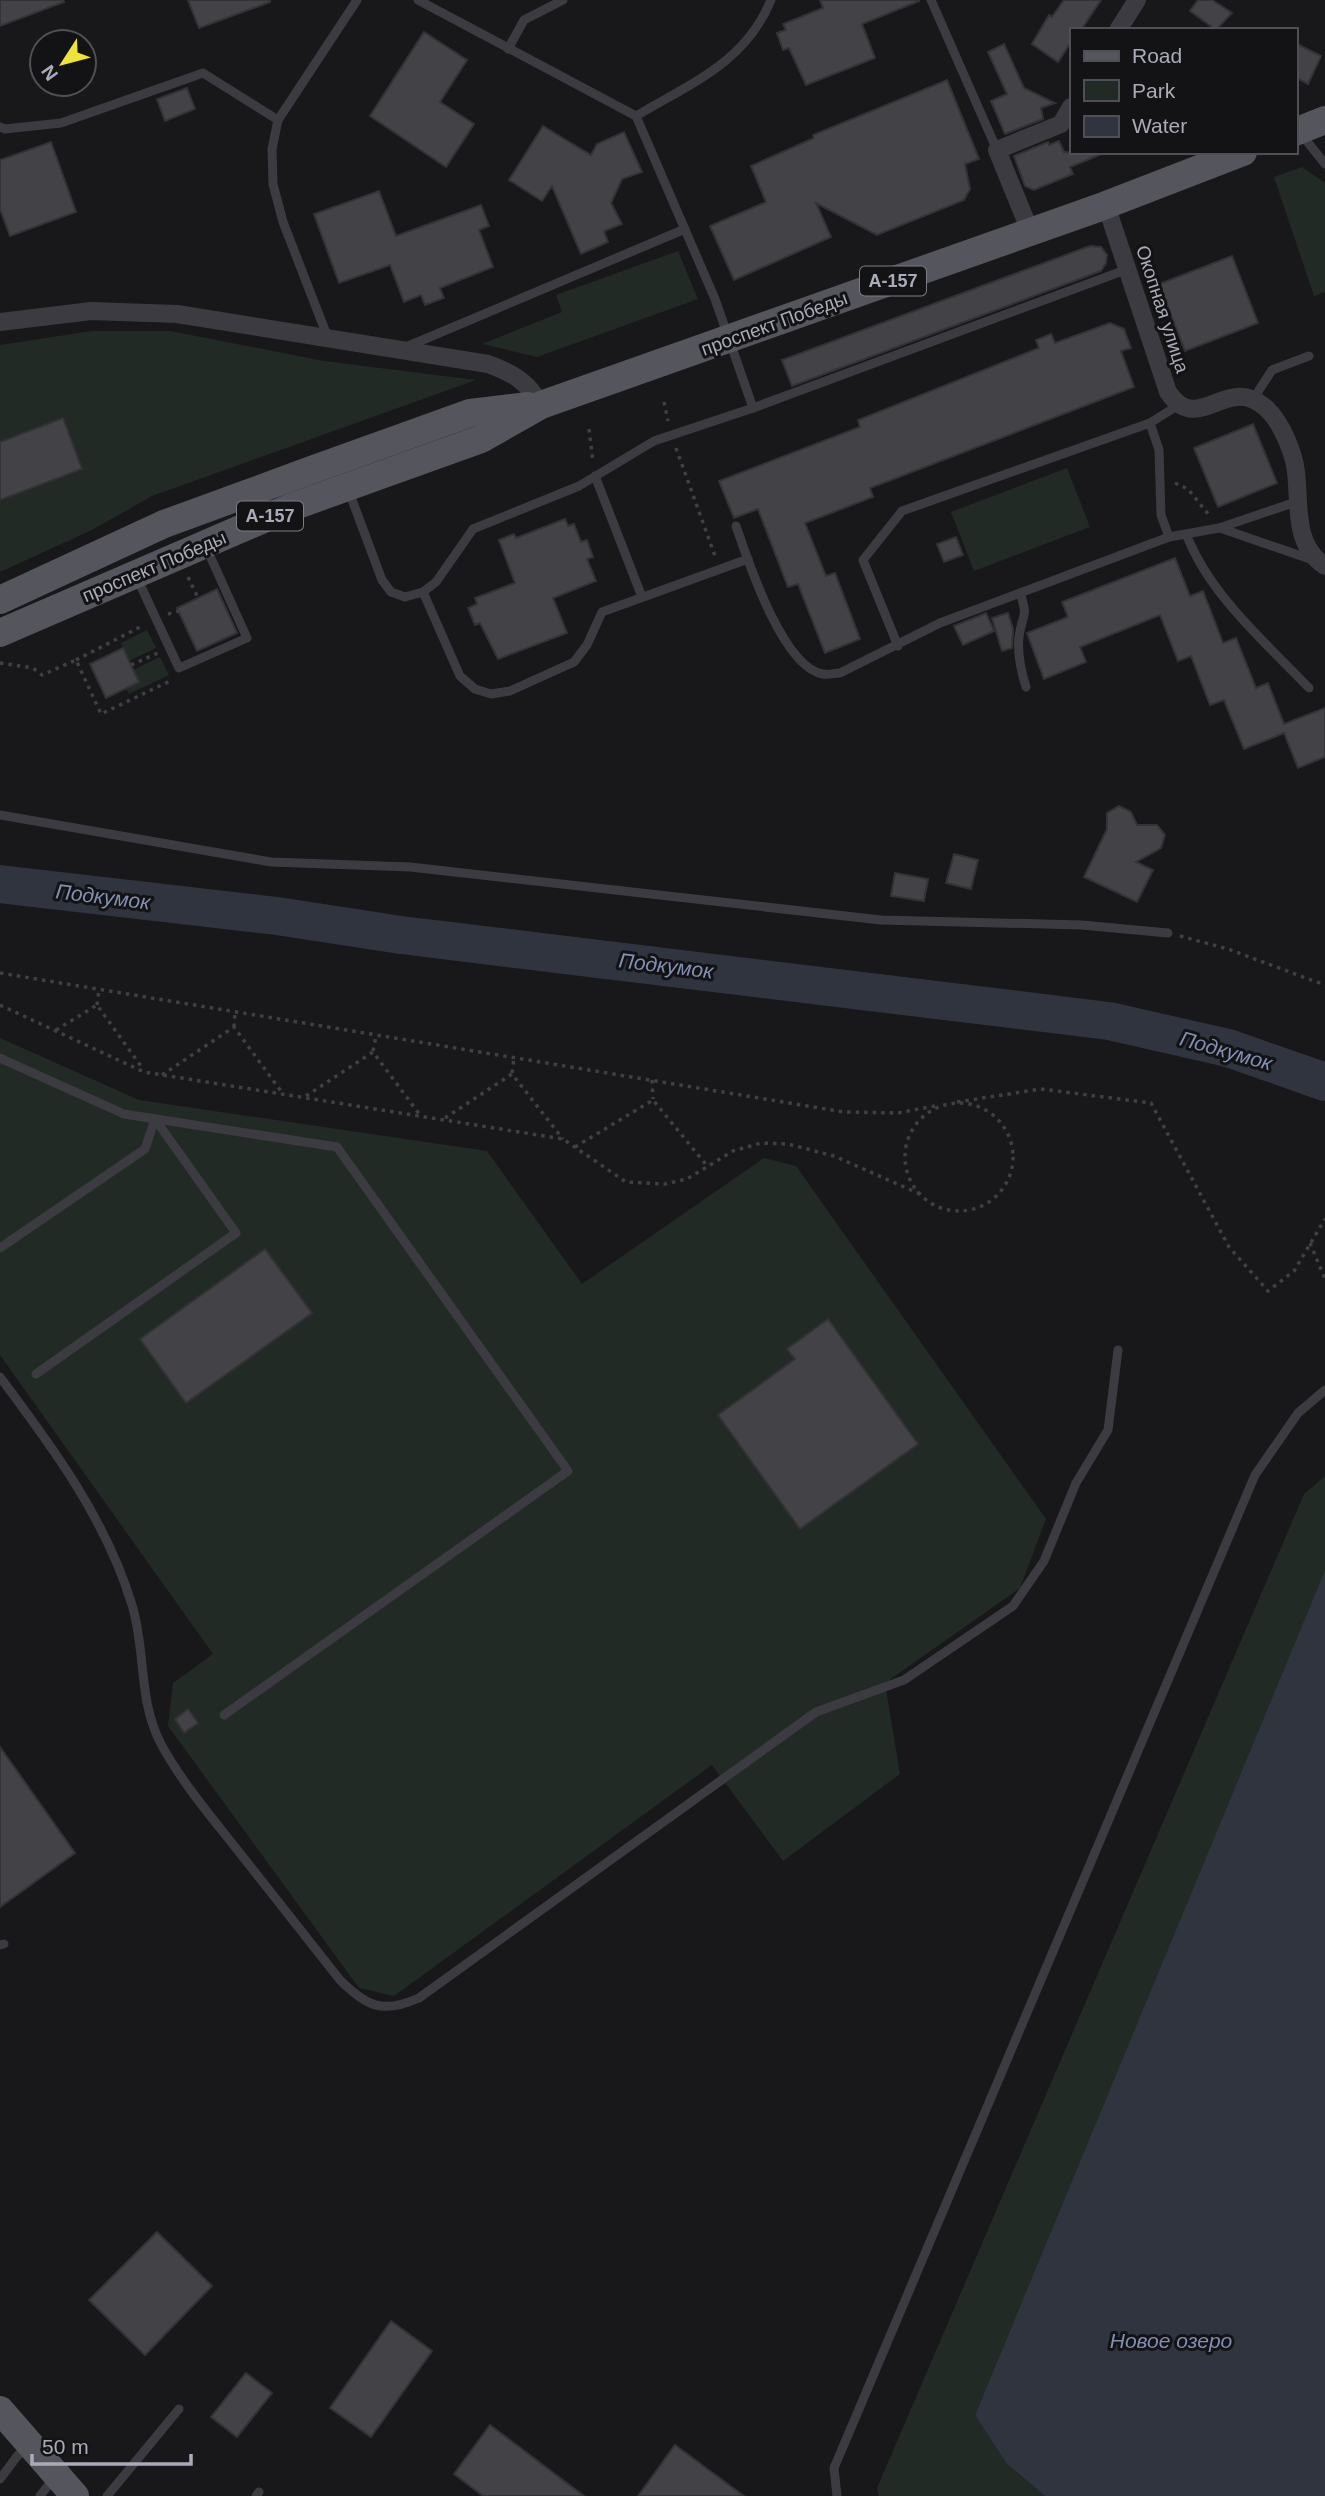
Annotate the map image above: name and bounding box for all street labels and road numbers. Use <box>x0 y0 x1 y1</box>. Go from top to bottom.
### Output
street label: Окопная улица <box>1132 243 1193 376</box>
road number: А-157 <box>860 267 926 296</box>
street label: проспект Победы <box>698 287 850 360</box>
road number: А-157 <box>237 502 303 530</box>
street label: проспект Победы <box>79 527 229 606</box>

